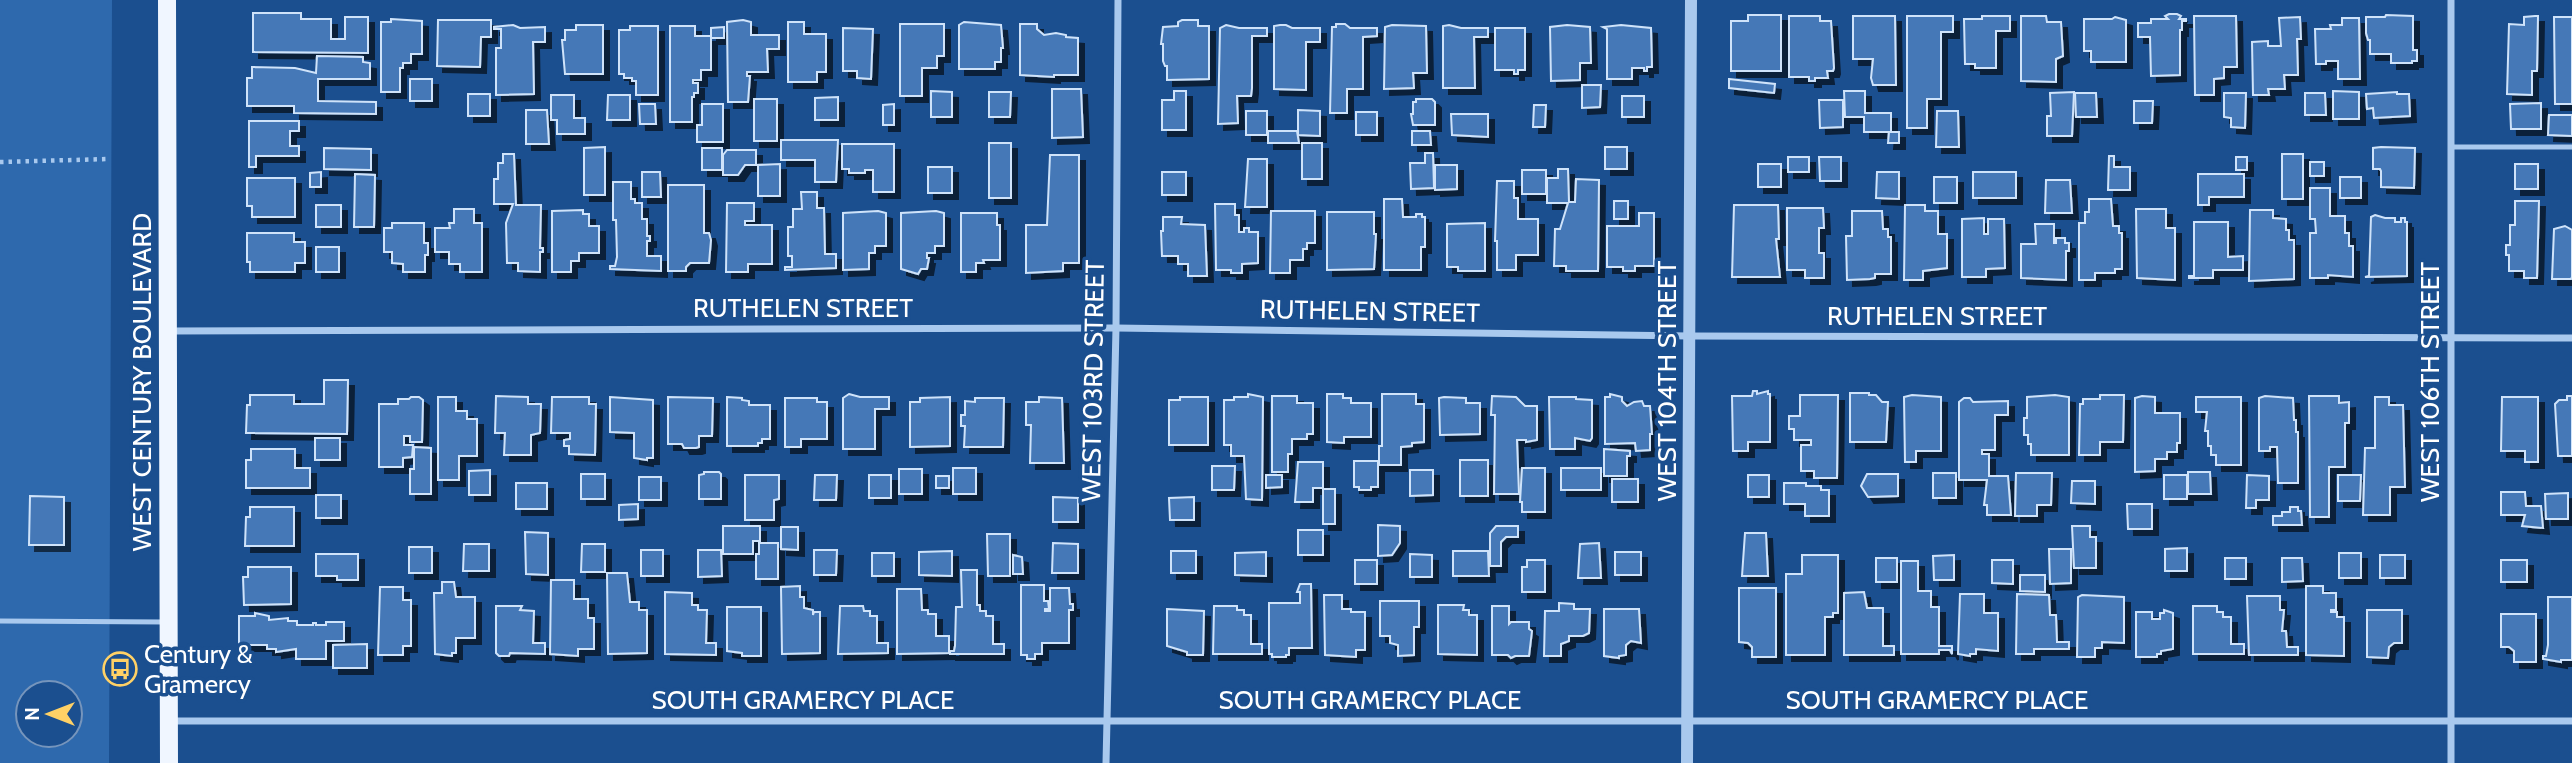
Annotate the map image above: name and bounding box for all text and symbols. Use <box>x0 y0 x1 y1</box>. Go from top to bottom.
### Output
street label: WEST CENTURY BOULEVARD <box>126 213 158 551</box>
street label: WEST 103RD STREET <box>1075 259 1111 502</box>
street label: WEST 104TH STREET <box>1651 261 1683 501</box>
street label: WEST 106TH STREET <box>2414 262 2446 502</box>
street label: RUTHELEN STREET <box>693 292 913 324</box>
street label: RUTHELEN STREET <box>1260 293 1480 329</box>
street label: RUTHELEN STREET <box>1827 300 2047 332</box>
place label: Century & Gramercy <box>144 638 253 700</box>
bus stop icon: Century & Gramercy <box>101 650 139 688</box>
north arrow <box>14 679 84 749</box>
street label: SOUTH GRAMERCY PLACE <box>652 684 954 716</box>
street label: SOUTH GRAMERCY PLACE <box>1219 684 1521 716</box>
street label: SOUTH GRAMERCY PLACE <box>1786 684 2088 716</box>
text: N <box>21 707 44 721</box>

